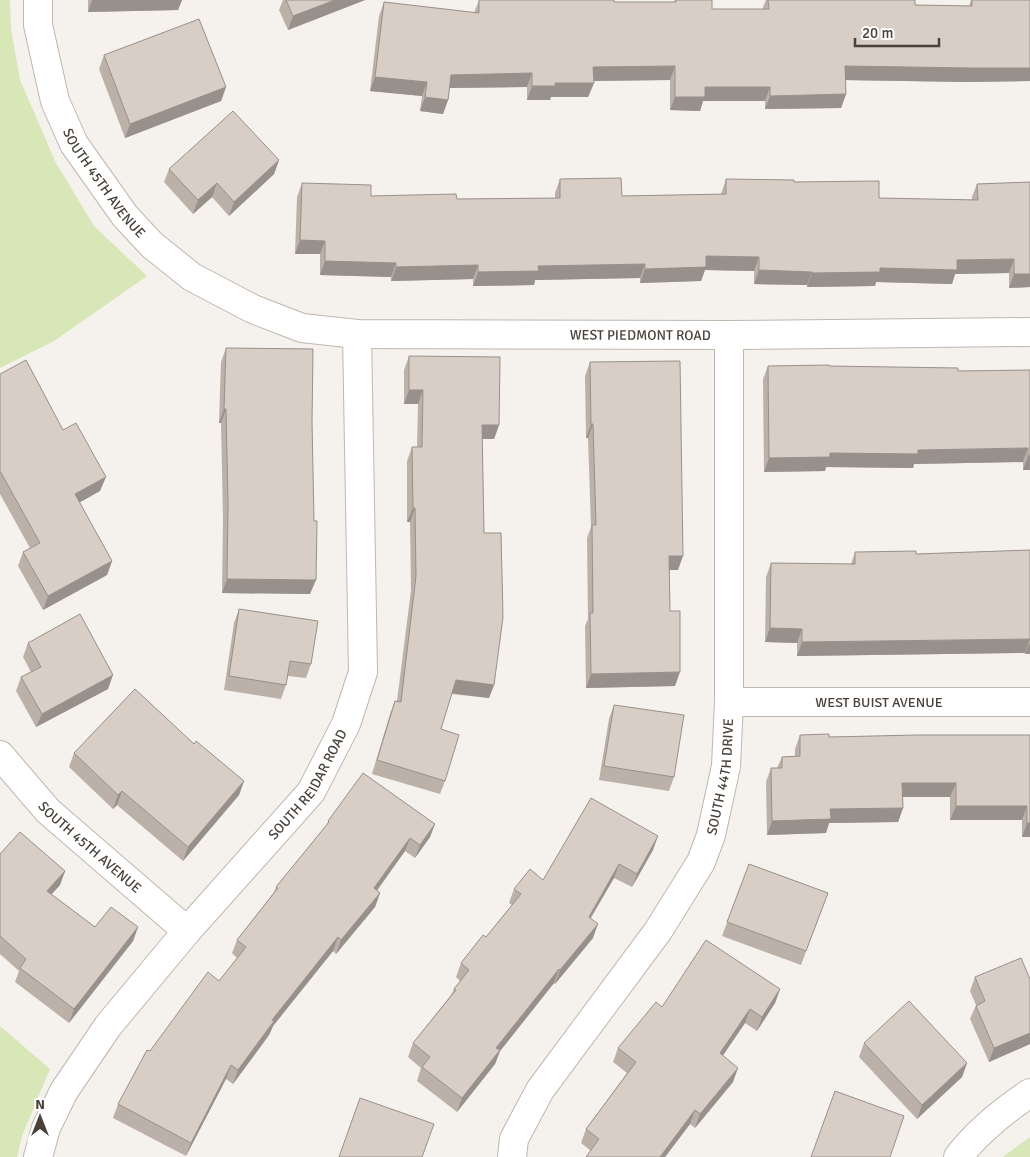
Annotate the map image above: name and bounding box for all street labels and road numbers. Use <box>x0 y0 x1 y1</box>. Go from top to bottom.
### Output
street label: SOUTH 45TH AVENUE <box>60 126 149 241</box>
street label: WEST PIEDMONT ROAD <box>570 326 711 343</box>
street label: WEST BUIST AVENUE <box>815 694 943 711</box>
street label: SOUTH 44TH DRIVE <box>703 718 737 836</box>
street label: SOUTH REIDAR ROAD <box>264 726 350 843</box>
street label: SOUTH 45TH AVENUE <box>35 798 145 896</box>

